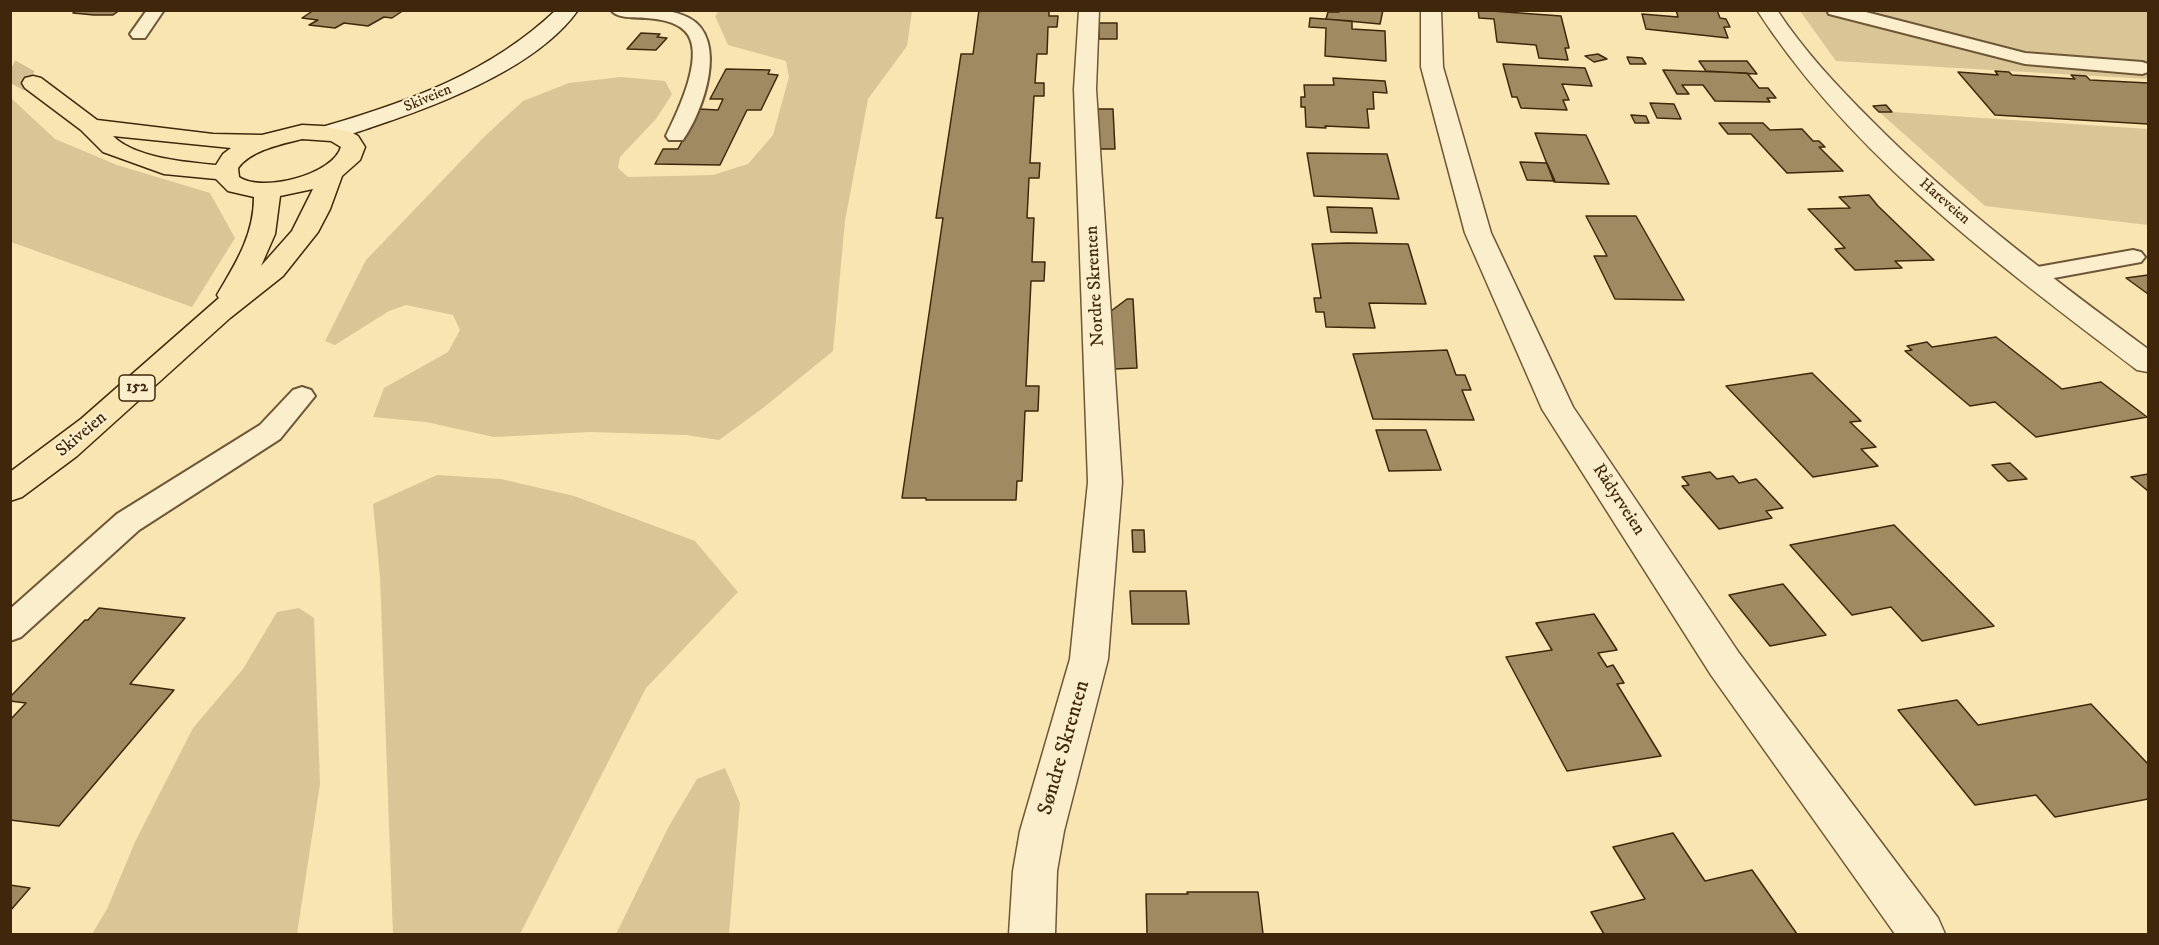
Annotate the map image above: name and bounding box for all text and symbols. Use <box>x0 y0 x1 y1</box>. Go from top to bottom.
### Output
street label: Skiveien <box>402 81 454 117</box>
street label: Hareveien <box>1915 175 1973 229</box>
street label: Nordre Skrenten <box>1082 225 1110 347</box>
road number: 152 <box>119 375 155 401</box>
street label: Skiveien <box>52 407 112 463</box>
street label: Rådyrveien <box>1587 460 1649 540</box>
street label: Søndre Skrenten <box>1034 678 1096 818</box>

